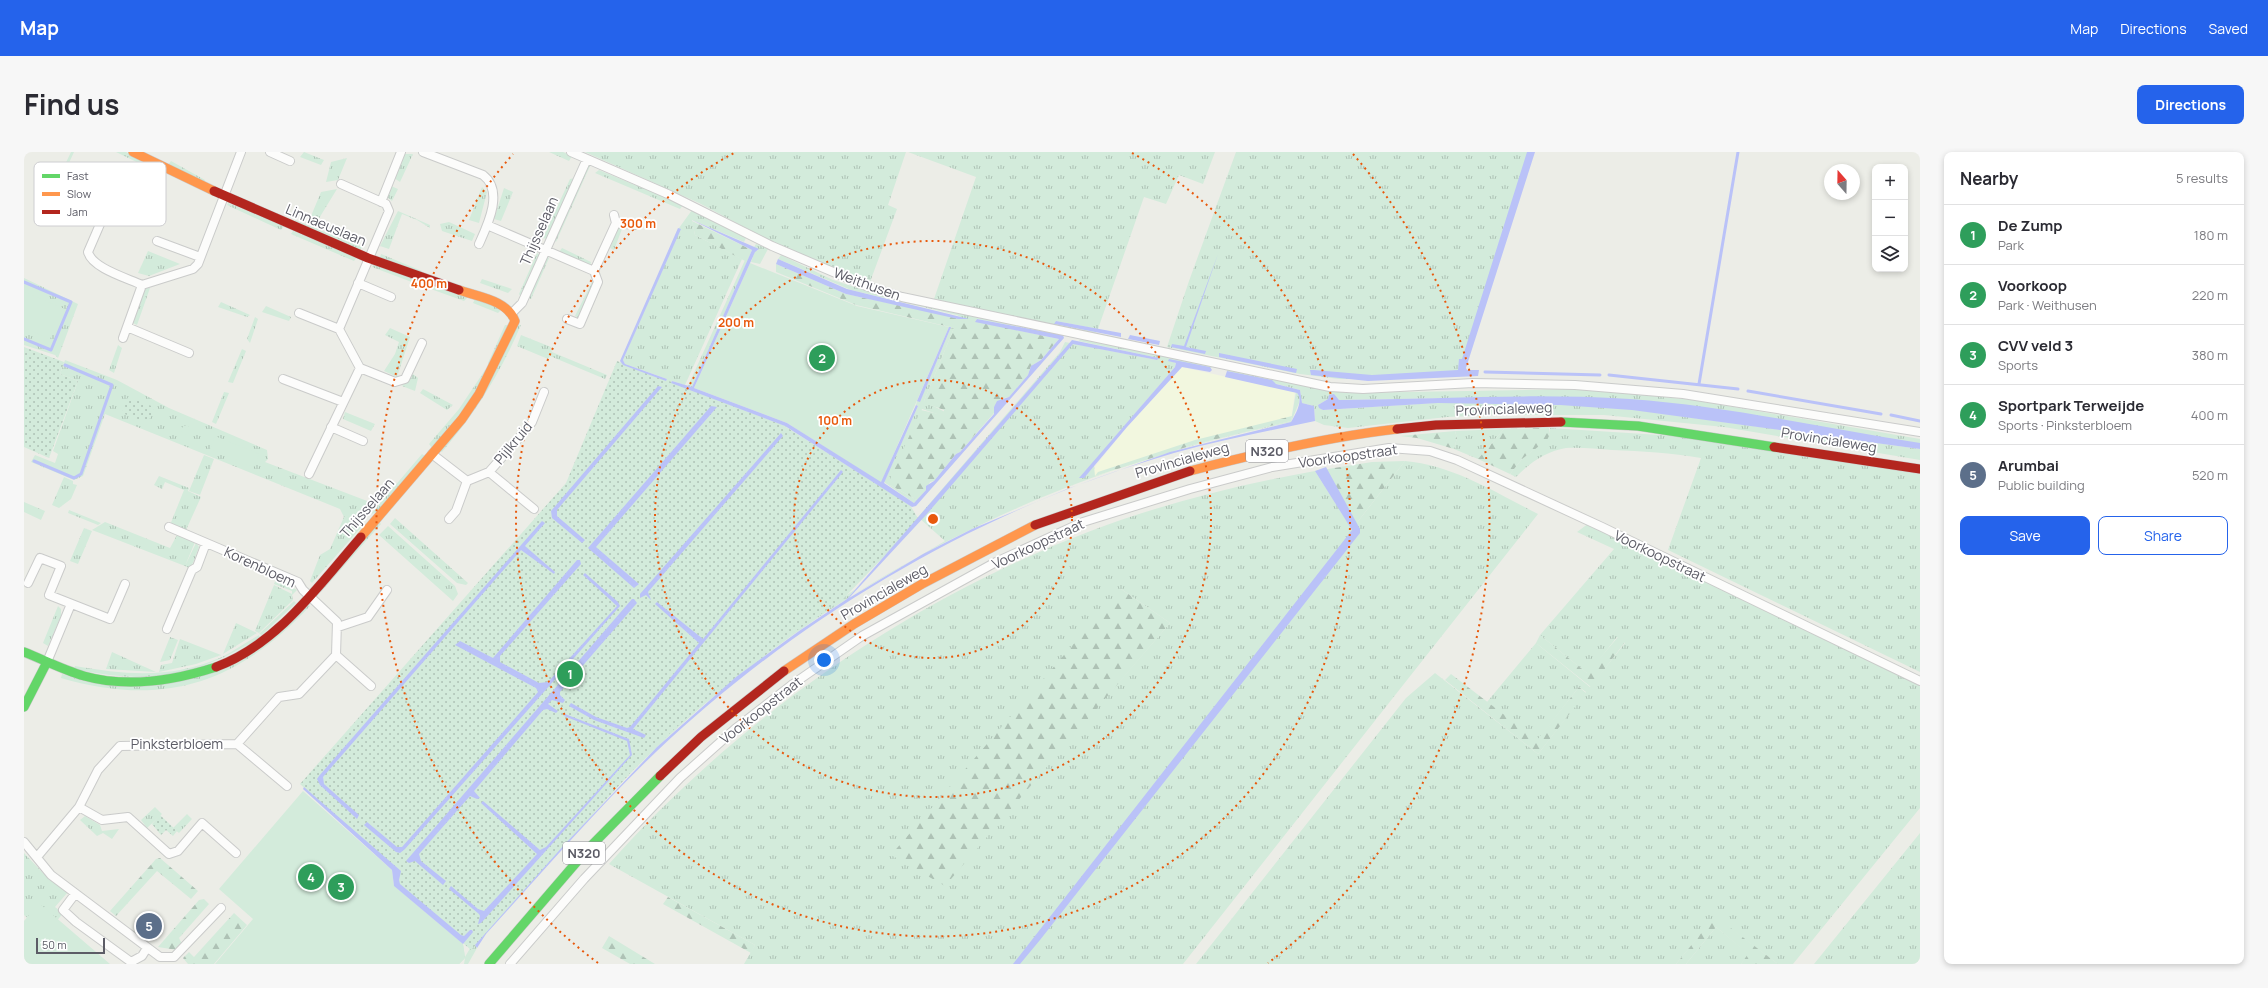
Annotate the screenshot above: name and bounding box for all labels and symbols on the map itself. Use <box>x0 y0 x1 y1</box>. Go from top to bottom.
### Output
legend <box>34 162 166 226</box>
north arrow <box>1824 164 1860 200</box>
text: Fast <box>67 168 89 183</box>
text: Slow <box>67 186 92 201</box>
street label: Thijsselaan <box>515 193 562 268</box>
street label: Linnaeuslaan <box>283 199 369 250</box>
text: Jam <box>67 204 88 219</box>
text: 300 m <box>620 215 656 232</box>
street label: Weithusen <box>831 263 903 304</box>
text: 400 m <box>411 275 447 292</box>
text: 200 m <box>718 314 754 331</box>
pin: 2 <box>809 343 835 373</box>
street label: Provincialeweg <box>1455 397 1553 420</box>
text: 100 m <box>818 412 852 429</box>
street label: Pijlkruid <box>489 417 536 468</box>
street label: Provincialeweg <box>1780 423 1878 456</box>
street label: Provincialeweg <box>1133 437 1231 482</box>
street label: Voorkoopstraat <box>1297 439 1399 472</box>
road number: N320 <box>1246 440 1288 462</box>
street label: Thijsselaan <box>335 474 398 542</box>
centre of rings <box>926 512 940 526</box>
street label: Voorkoopstraat <box>989 514 1087 573</box>
street label: Voorkoopstraat <box>1611 525 1710 586</box>
street label: Korenbloem <box>221 542 299 591</box>
street label: Provincialeweg <box>837 559 930 624</box>
your location <box>814 650 834 670</box>
pin: 1 <box>557 659 583 689</box>
street label: Voorkoopstraat <box>716 671 806 748</box>
street label: Pinksterbloem <box>131 734 223 753</box>
road number: N320 <box>563 842 605 864</box>
pin: 4 <box>298 862 324 892</box>
pin: 3 <box>328 872 354 902</box>
pin: 5 <box>136 911 162 941</box>
scale bar <box>36 936 105 955</box>

